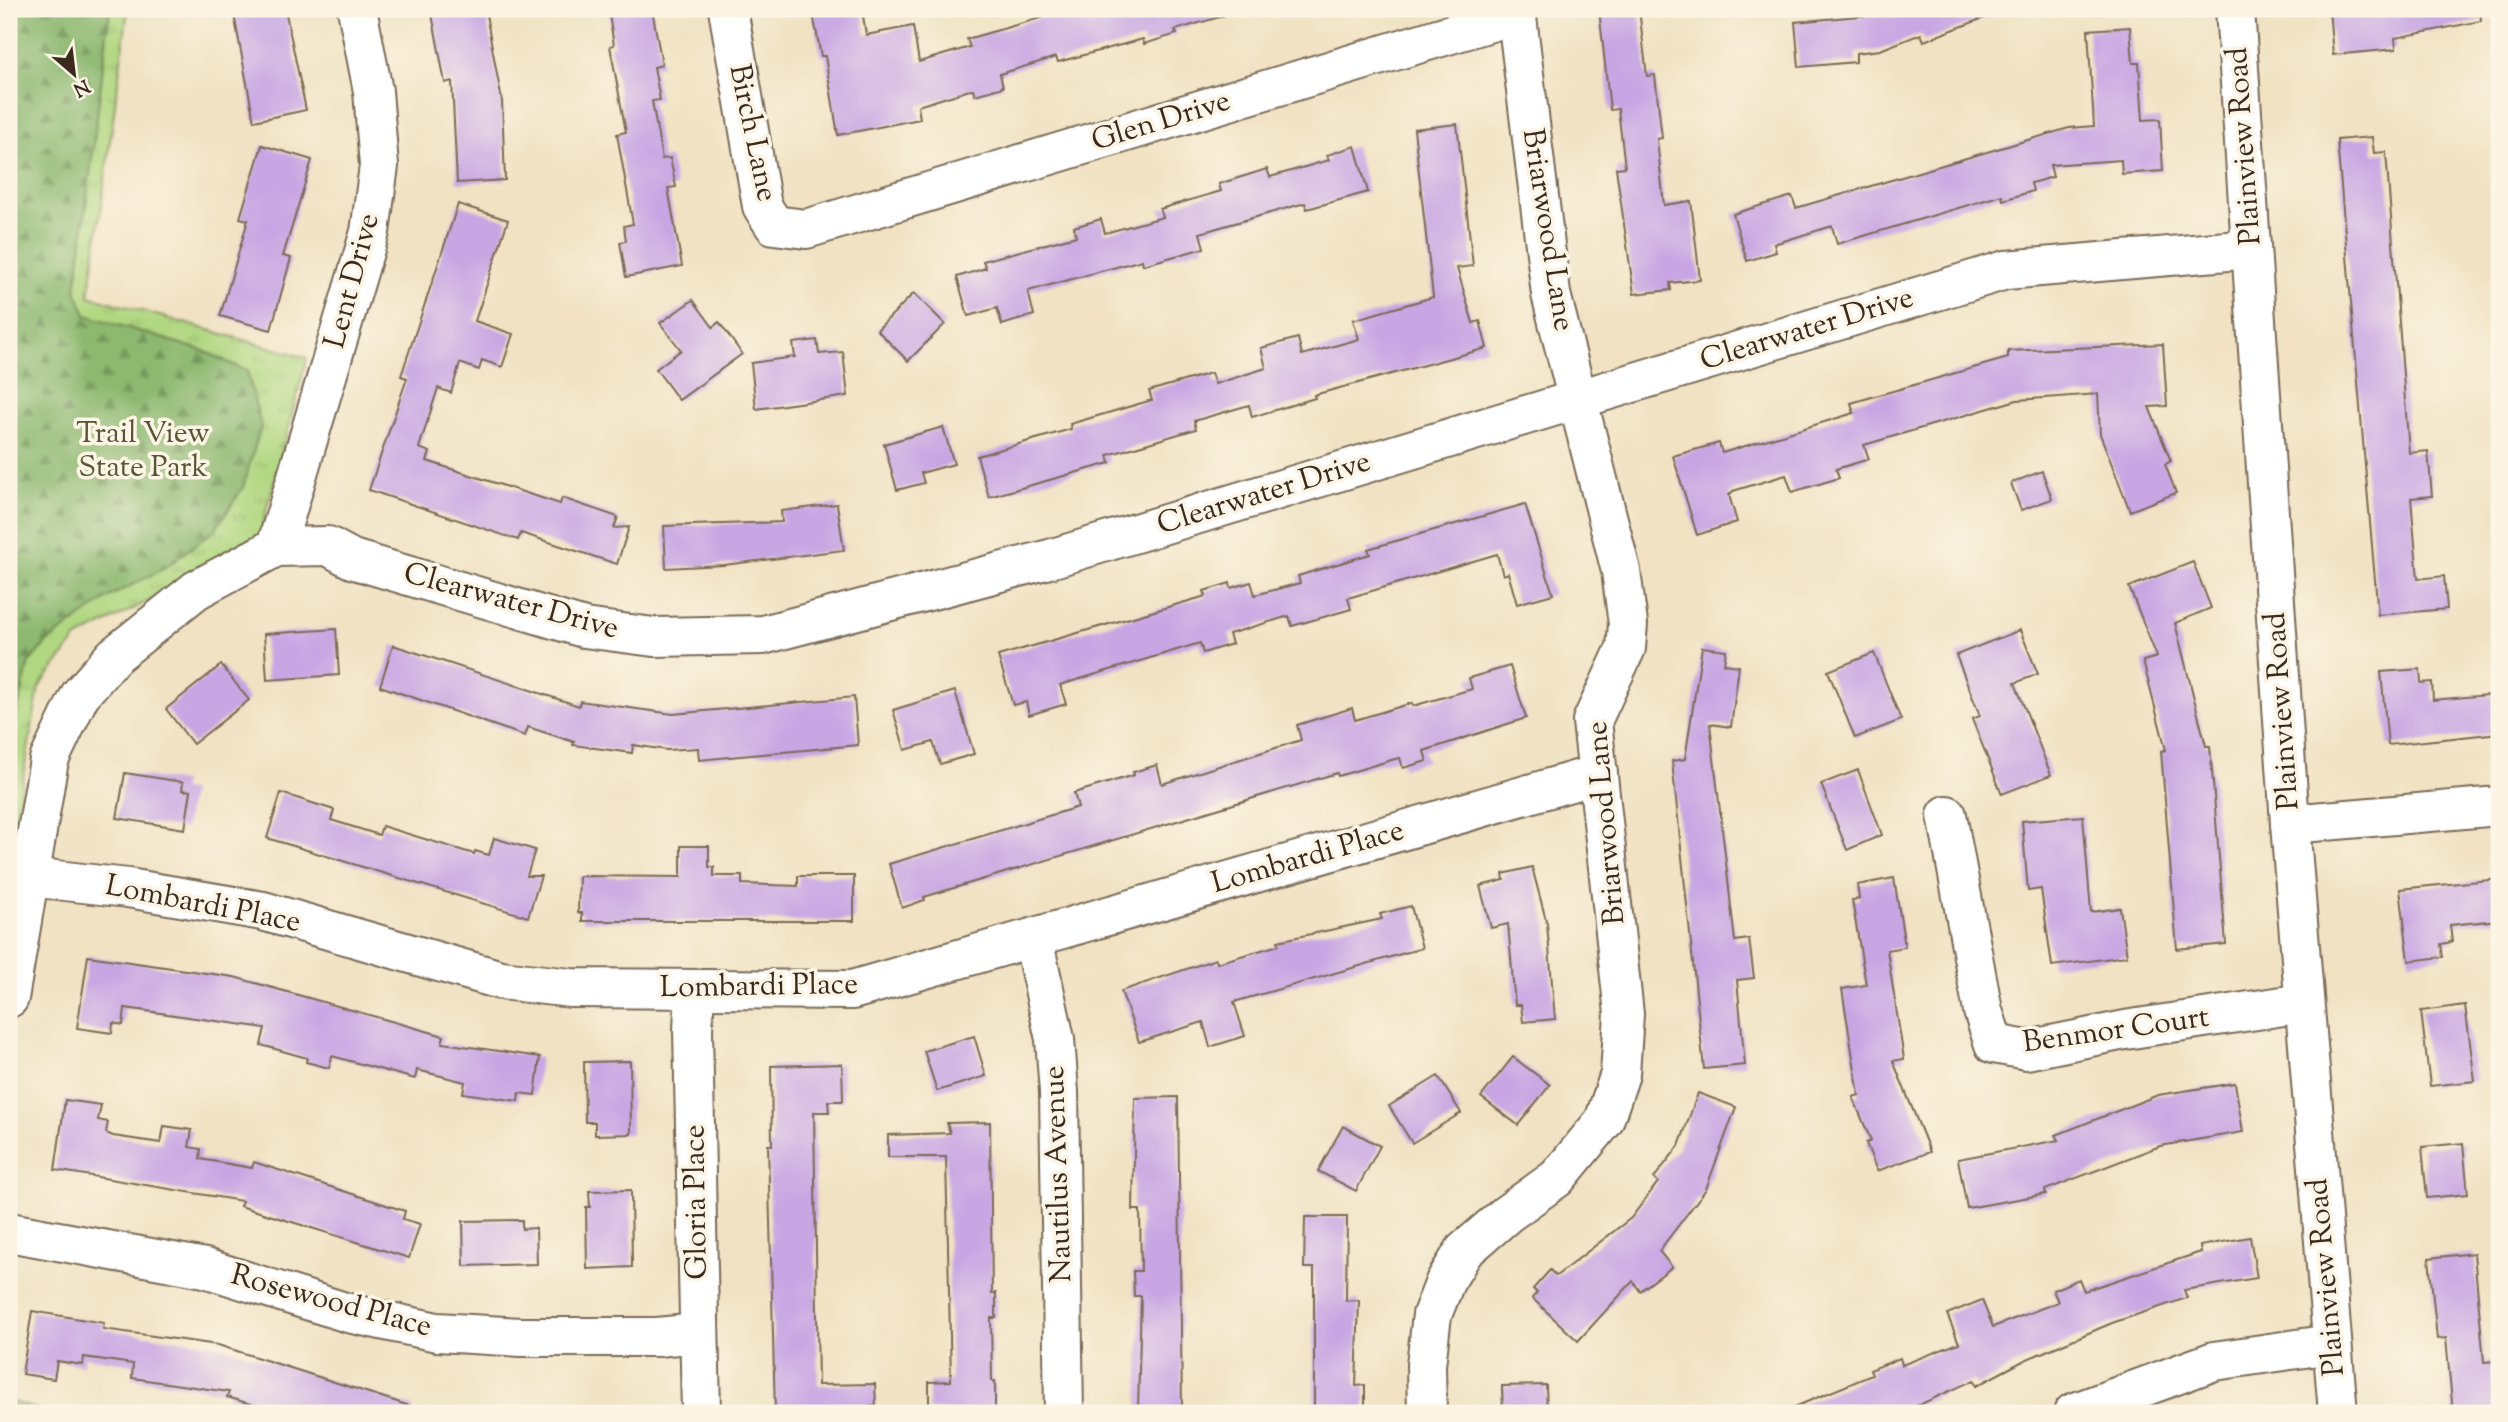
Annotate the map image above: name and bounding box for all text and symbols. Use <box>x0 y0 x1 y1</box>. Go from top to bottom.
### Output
north arrow <box>38 38 108 108</box>
street label: Plainview Road <box>2217 46 2273 246</box>
street label: Birch Lane <box>716 60 788 206</box>
text: N <box>68 71 94 102</box>
street label: Glen Drive <box>1086 81 1236 163</box>
street label: Briarwood Lane <box>1510 126 1584 334</box>
street label: Lent Drive <box>314 209 392 353</box>
street label: Clearwater Drive <box>1695 277 1919 383</box>
park label: Trail View State Park <box>76 413 210 490</box>
street label: Clearwater Drive <box>1152 441 1376 547</box>
street label: Clearwater Drive <box>399 553 623 651</box>
street label: Plainview Road <box>2255 611 2311 811</box>
street label: Briarwood Lane <box>1577 719 1637 927</box>
street label: Lombardi Place <box>1207 810 1409 906</box>
street label: Lombardi Place <box>102 865 304 945</box>
street label: Lombardi Place <box>660 964 858 1010</box>
street label: Benmor Court <box>2020 997 2212 1065</box>
street label: Nautilus Avenue <box>1034 1065 1084 1283</box>
street label: Gloria Place <box>674 1124 720 1280</box>
street label: Plainview Road <box>2297 1176 2357 1378</box>
street label: Rosewood Place <box>226 1255 436 1349</box>

